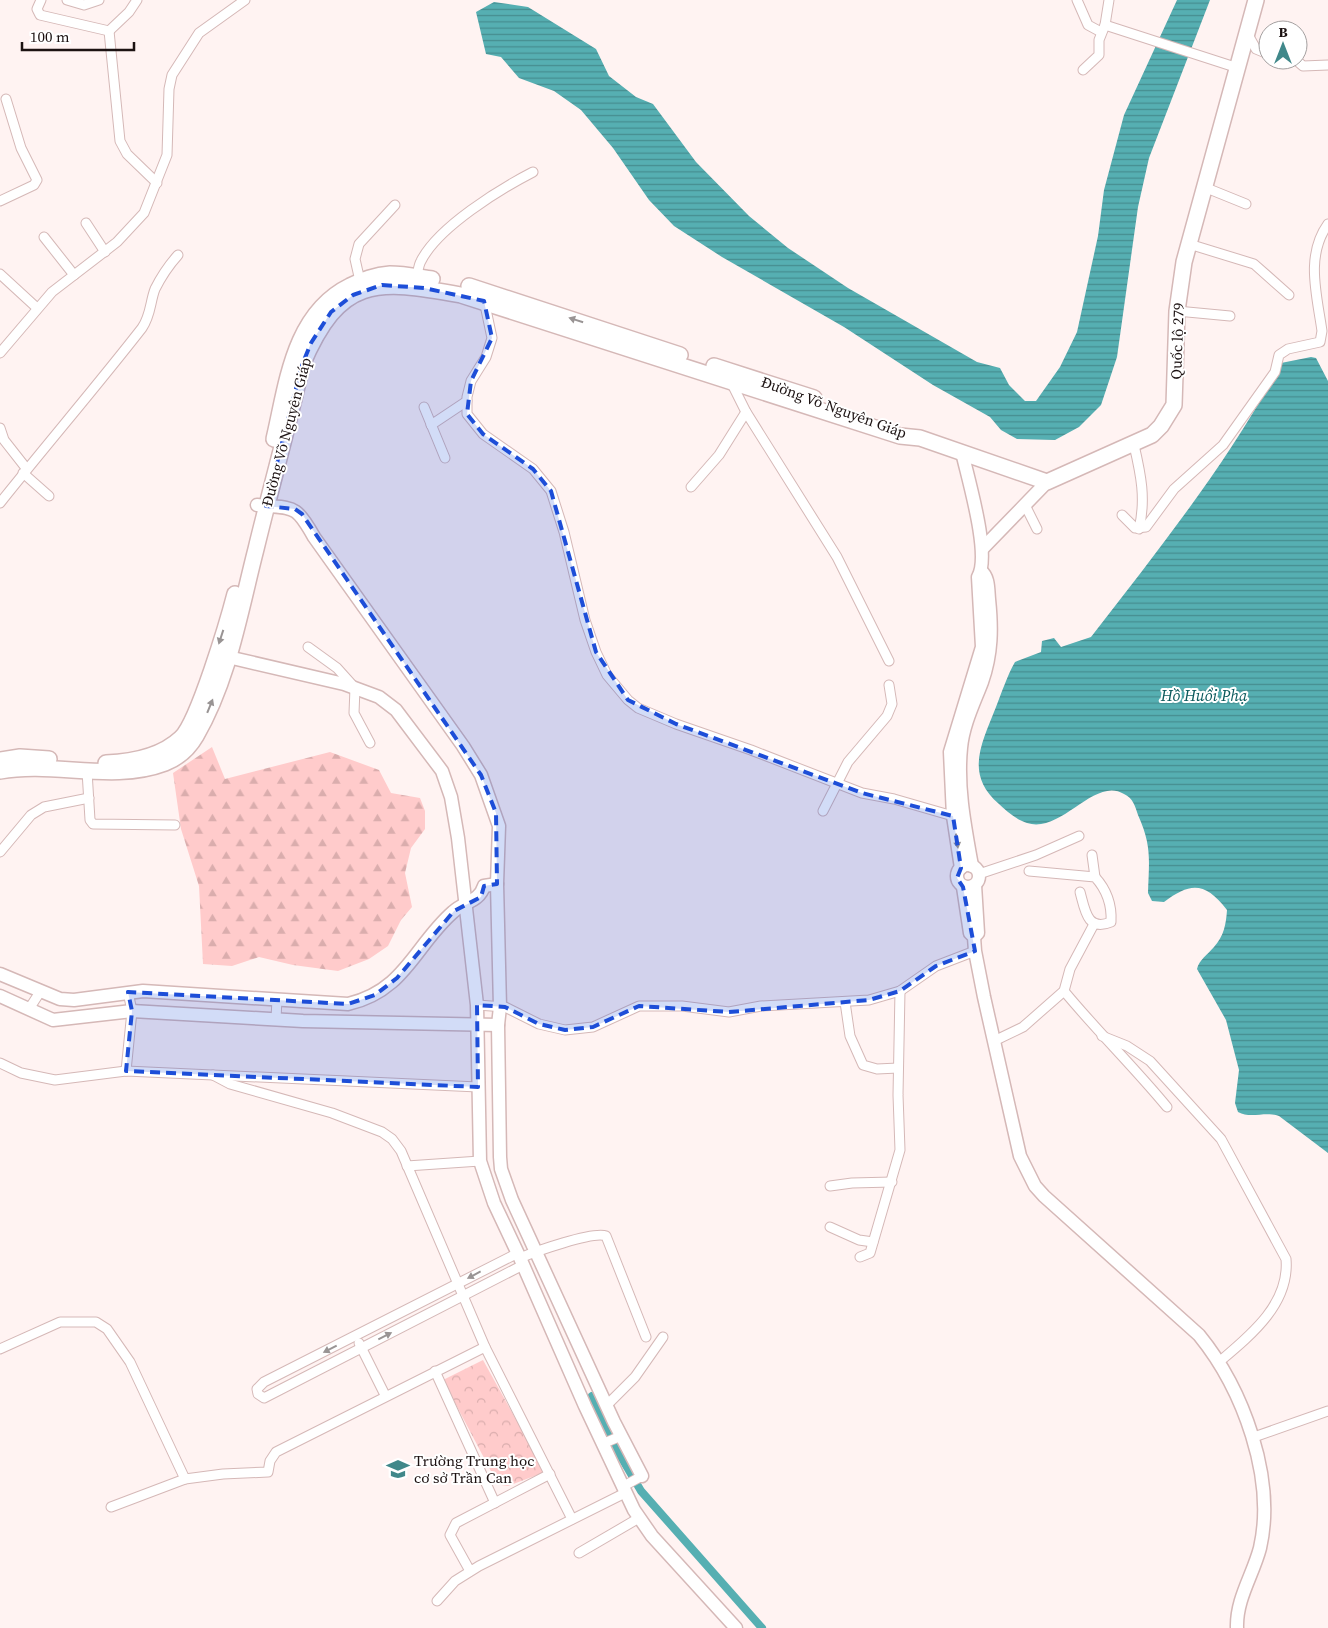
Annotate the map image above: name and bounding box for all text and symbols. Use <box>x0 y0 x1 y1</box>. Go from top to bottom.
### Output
scale bar <box>22 20 135 52</box>
north arrow <box>1258 20 1308 70</box>
text: B <box>1278 22 1288 42</box>
text: 100 m <box>30 26 70 47</box>
street label: Quốc lộ 279 <box>1165 302 1189 380</box>
one-way arrow <box>569 316 584 324</box>
street label: Đường Võ Nguyên Giáp <box>256 355 316 509</box>
street label: Đường Võ Nguyên Giáp <box>758 371 910 443</box>
one-way arrow <box>217 630 225 645</box>
water label: Hồ Huổi Phạ <box>1160 684 1248 706</box>
one-way arrow <box>207 699 215 713</box>
one-way arrow <box>953 833 961 849</box>
one-way arrow <box>468 1271 481 1280</box>
one-way arrow <box>378 1332 392 1340</box>
one-way arrow <box>322 1345 337 1353</box>
place label: Trường Trung học cơ sở Trần Can <box>414 1450 535 1488</box>
school or university icon: Trường Trung học cơ sở Trần Can <box>385 1456 411 1482</box>

